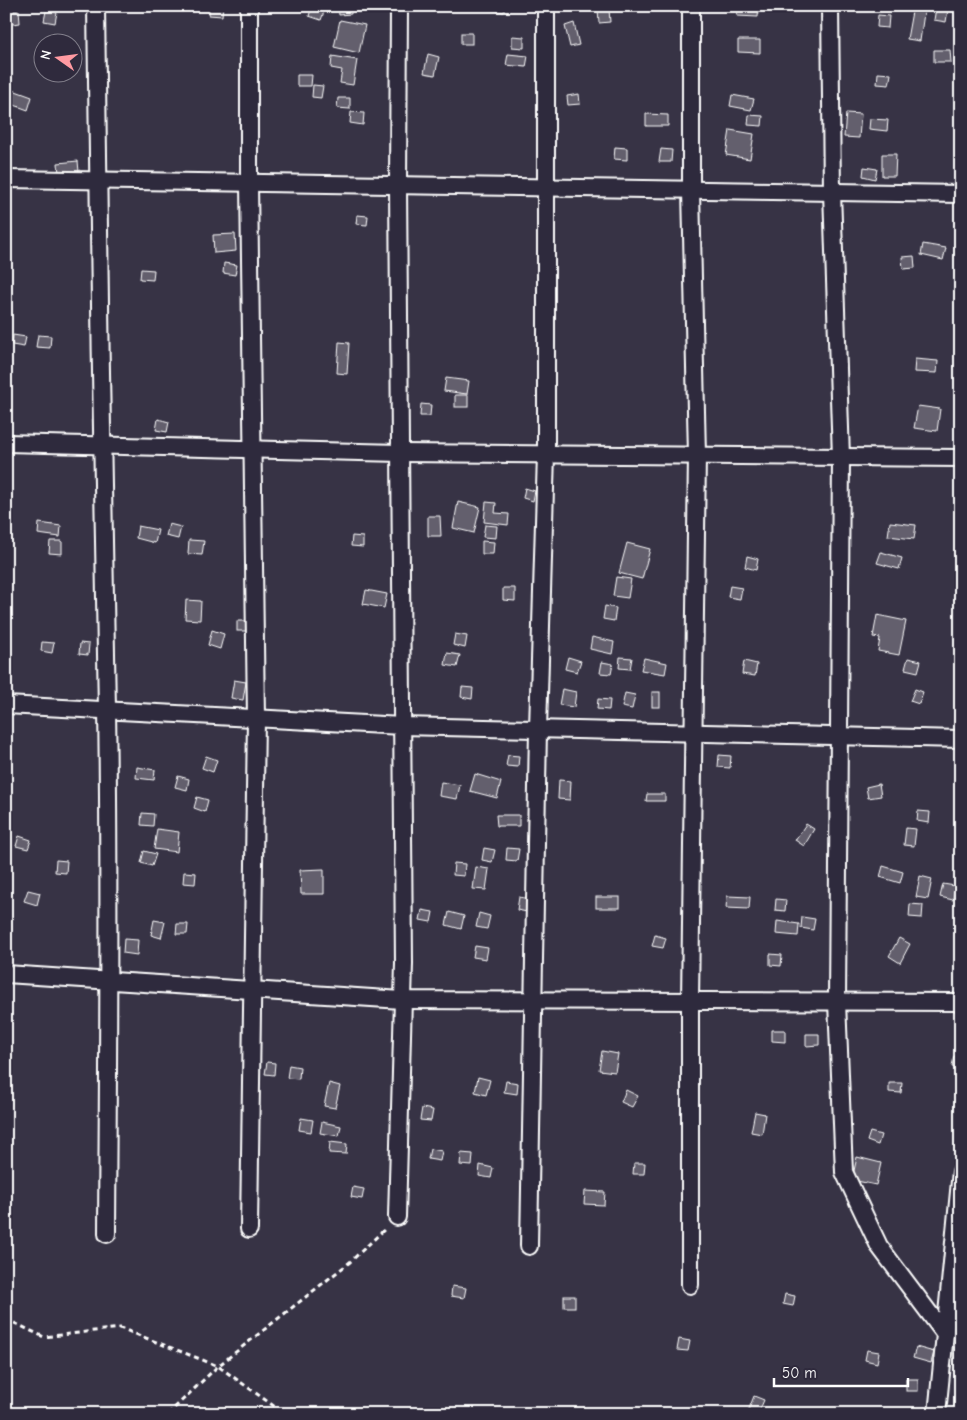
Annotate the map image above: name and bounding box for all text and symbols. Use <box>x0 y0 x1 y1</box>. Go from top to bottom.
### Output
north arrow <box>32 32 82 82</box>
text: N <box>37 48 55 61</box>
scale bar <box>774 1355 908 1387</box>
text: 50 m <box>782 1364 817 1382</box>

